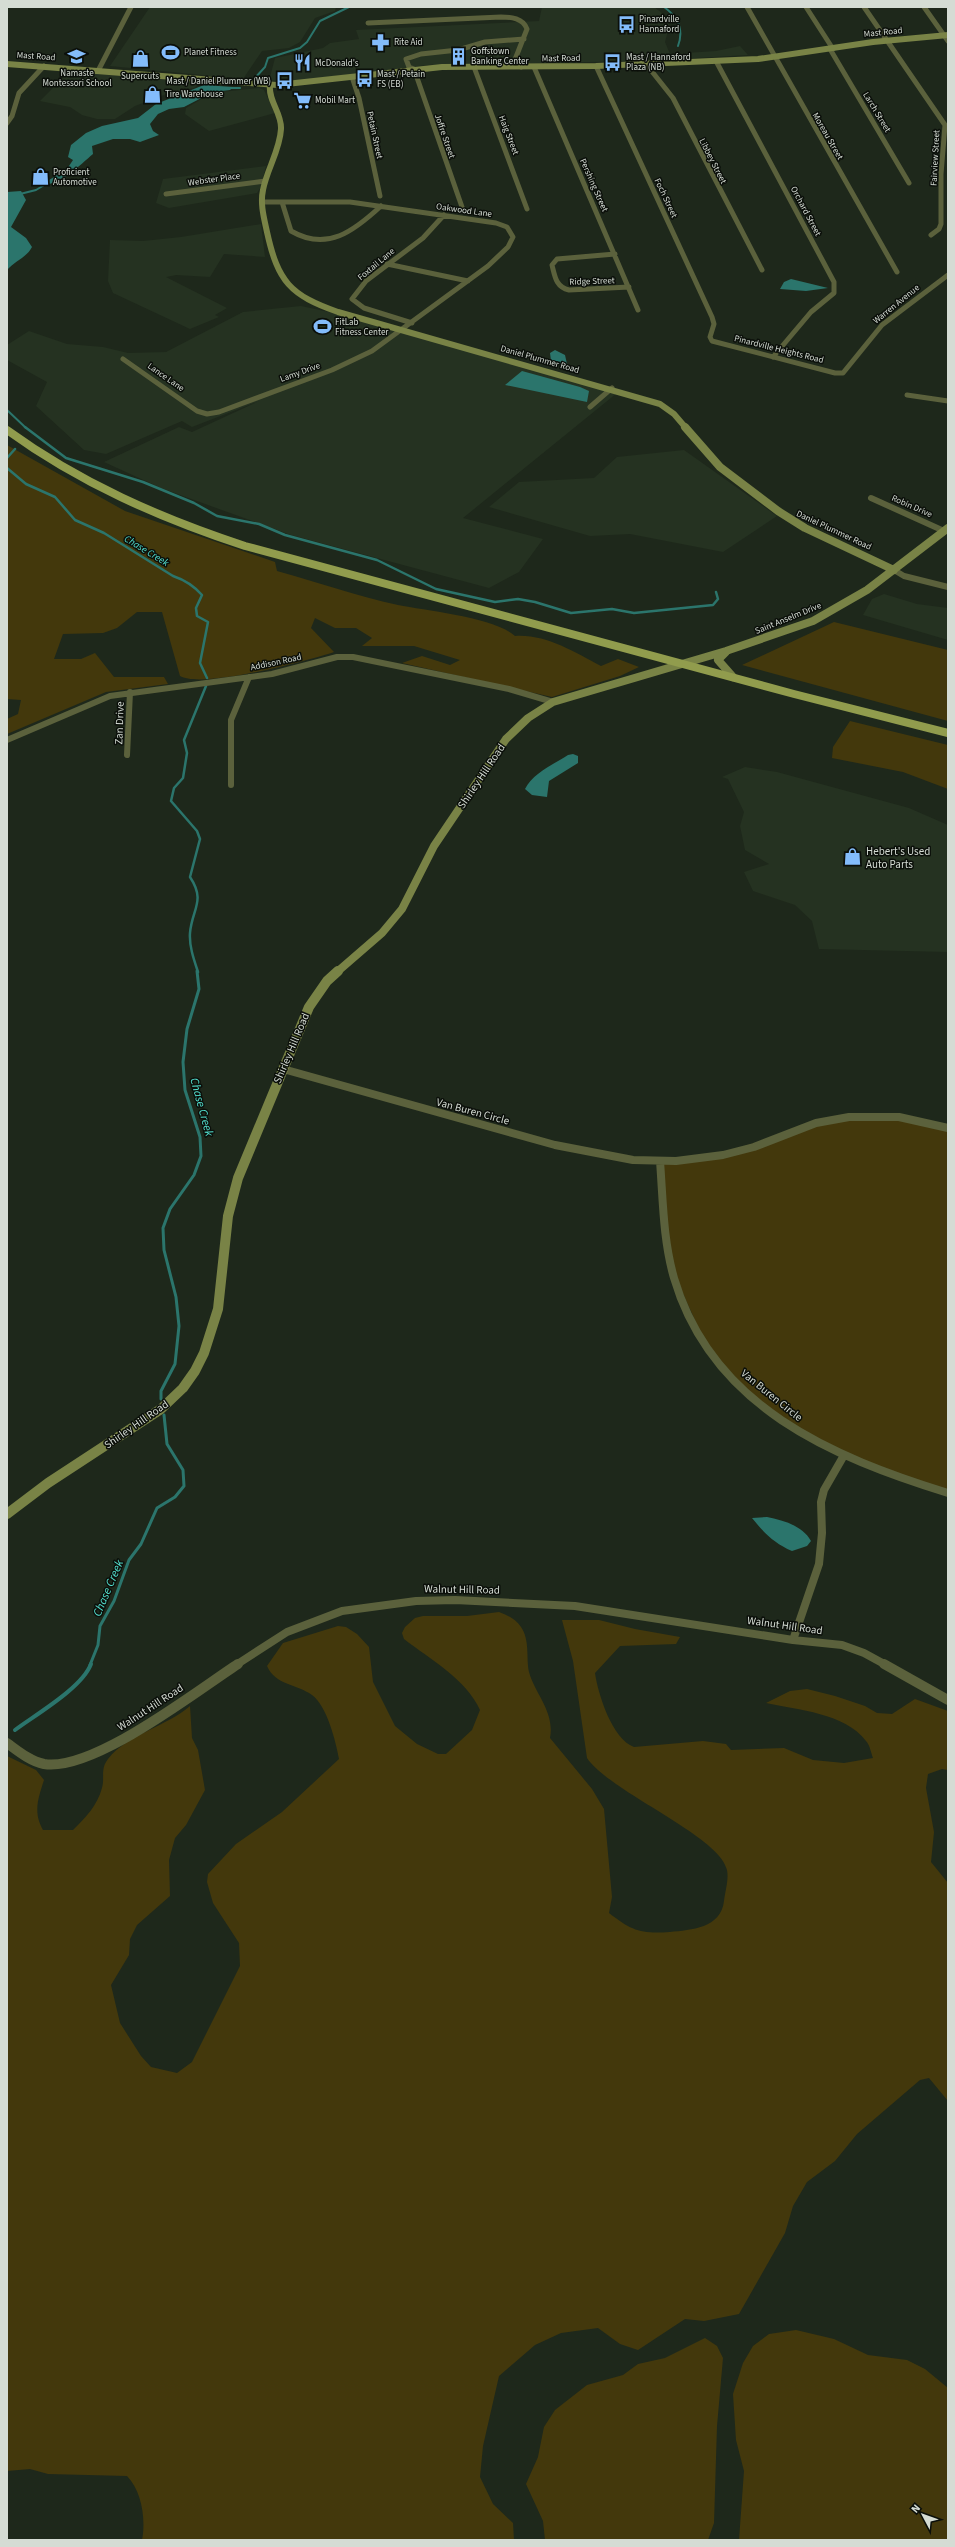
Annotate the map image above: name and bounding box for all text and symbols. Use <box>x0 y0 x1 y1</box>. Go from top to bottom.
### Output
place label: Pinardville Hannaford <box>639 13 680 36</box>
bus stop icon: Pinardville Hannaford <box>616 14 636 34</box>
street label: Mast Road <box>863 24 903 41</box>
pharmacy icon: Rite Aid <box>371 32 391 52</box>
place label: Rite Aid <box>394 36 423 49</box>
sports icon: Planet Fitness <box>161 42 181 62</box>
place label: Goffstown Banking Center <box>471 45 530 68</box>
school or university icon: Namaste Montessori School <box>67 46 87 66</box>
place label: Planet Fitness <box>184 46 237 59</box>
building icon: Goffstown Banking Center <box>448 46 468 66</box>
street label: Mast Road <box>16 49 56 64</box>
shop icon: Supercuts <box>130 49 150 69</box>
place label: Mast / Hannaford Plaza (NB) <box>626 51 691 74</box>
street label: Mast Road <box>541 52 581 65</box>
bus stop icon: Mast / Hannaford Plaza (NB) <box>603 52 623 72</box>
restaurant icon: McDonald's <box>292 53 312 73</box>
place label: McDonald's <box>315 57 359 70</box>
place label: Namaste Montessori School <box>42 67 112 90</box>
place label: Mast / Petain FS (EB) <box>377 68 425 91</box>
bus stop icon: Mast / Petain FS (EB) <box>354 69 374 89</box>
place label: Supercuts <box>121 70 159 83</box>
bus stop icon: Mast / Daniel Plummer (WB) <box>274 71 294 91</box>
place label: Mast / Daniel Plummer (WB) <box>166 75 271 88</box>
shop icon: Tire Warehouse <box>142 84 162 104</box>
place label: Tire Warehouse <box>165 88 224 101</box>
street label: Larch Street <box>859 89 894 135</box>
supermarket icon: Mobil Mart <box>292 90 312 110</box>
place label: Mobil Mart <box>315 94 355 107</box>
street label: Petain Street <box>363 110 386 160</box>
street label: Moreau Street <box>809 110 846 162</box>
street label: Joffre Street <box>431 112 458 160</box>
street label: Haig Street <box>495 113 522 157</box>
street label: Fairview Street <box>928 130 943 186</box>
street label: Libbey Street <box>696 136 730 186</box>
street label: Pershing Street <box>576 156 611 214</box>
place label: Proficient Automotive <box>53 166 97 189</box>
shop icon: Proficient Automotive <box>30 167 50 187</box>
street label: Webster Place <box>187 169 242 190</box>
street label: Foch Street <box>651 176 680 220</box>
street label: Orchard Street <box>787 184 824 239</box>
street label: Oakwood Lane <box>435 200 493 221</box>
street label: Foxtail Lane <box>355 245 398 284</box>
street label: Ridge Street <box>569 274 615 289</box>
street label: Warren Avenue <box>870 281 923 327</box>
place label: FitLab Fitness Center <box>335 316 389 339</box>
sports icon: FitLab Fitness Center <box>312 317 332 337</box>
street label: Pinardville Heights Road <box>733 332 825 367</box>
street label: Daniel Plummer Road <box>499 342 581 377</box>
street label: Lamy Drive <box>278 359 323 386</box>
street label: Lance Lane <box>145 360 187 395</box>
street label: Robin Drive <box>889 492 935 521</box>
street label: Daniel Plummer Road <box>794 507 874 554</box>
water label: Chase Creek <box>121 532 172 570</box>
street label: Saint Anselm Drive <box>753 599 824 638</box>
street label: Addison Road <box>249 651 303 674</box>
street label: Zan Drive <box>111 701 128 745</box>
street label: Shirley Hill Road <box>454 741 509 812</box>
place label: Hebert's Used Auto Parts <box>866 844 930 872</box>
shop icon: Hebert's Used Auto Parts <box>843 847 863 867</box>
street label: Shirley Hill Road <box>270 1011 313 1086</box>
water label: Chase Creek <box>186 1076 218 1139</box>
street label: Van Buren Circle <box>435 1095 512 1129</box>
street label: Van Buren Circle <box>738 1366 806 1425</box>
street label: Shirley Hill Road <box>101 1397 171 1452</box>
water label: Chase Creek <box>89 1557 128 1619</box>
street label: Walnut Hill Road <box>424 1581 500 1598</box>
street label: Walnut Hill Road <box>746 1613 824 1638</box>
street label: Walnut Hill Road <box>114 1680 186 1734</box>
north arrow <box>903 2495 943 2535</box>
text: N <box>908 2501 924 2516</box>

